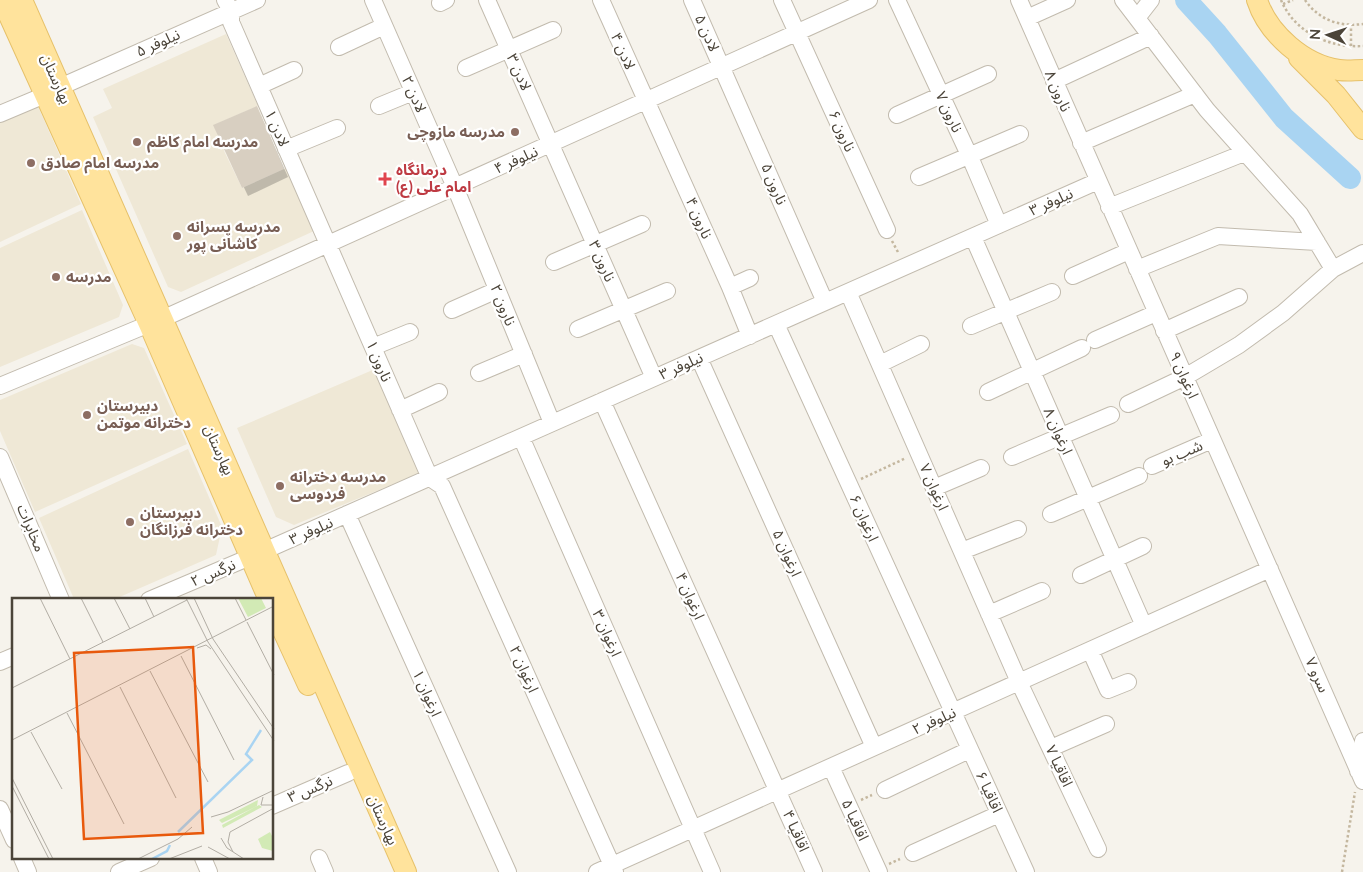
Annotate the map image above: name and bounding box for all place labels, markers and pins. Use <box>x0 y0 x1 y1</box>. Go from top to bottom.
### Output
place label: مدرسه مازوچی <box>407 122 505 142</box>
marker: مدرسه مازوچی <box>509 126 521 138</box>
place label: مدرسه امام کاظم <box>147 132 258 153</box>
marker: مدرسه امام کاظم <box>131 136 143 148</box>
place label: مدرسه امام صادق <box>41 153 159 174</box>
marker: مدرسه امام صادق <box>25 157 37 169</box>
place label: درمانگاه امام علی (ع) <box>396 160 471 198</box>
marker: درمانگاه امام علی (ع) <box>378 172 392 186</box>
place label: مدرسه پسرانه کاشانی پور <box>186 217 280 254</box>
marker: مدرسه پسرانه کاشانی پور <box>171 230 183 242</box>
place label: مدرسه <box>66 267 112 286</box>
marker: مدرسه <box>50 271 62 283</box>
place label: دبیرستان دخترانه موتمن <box>97 396 191 432</box>
marker: دبیرستان دخترانه موتمن <box>81 409 93 421</box>
place label: مدرسه دخترانه فردوسی <box>290 467 386 503</box>
marker: مدرسه دخترانه فردوسی <box>274 480 286 492</box>
place label: دبیرستان دخترانه فرزانگان <box>140 503 243 539</box>
marker: دبیرستان دخترانه فرزانگان <box>124 516 136 528</box>

